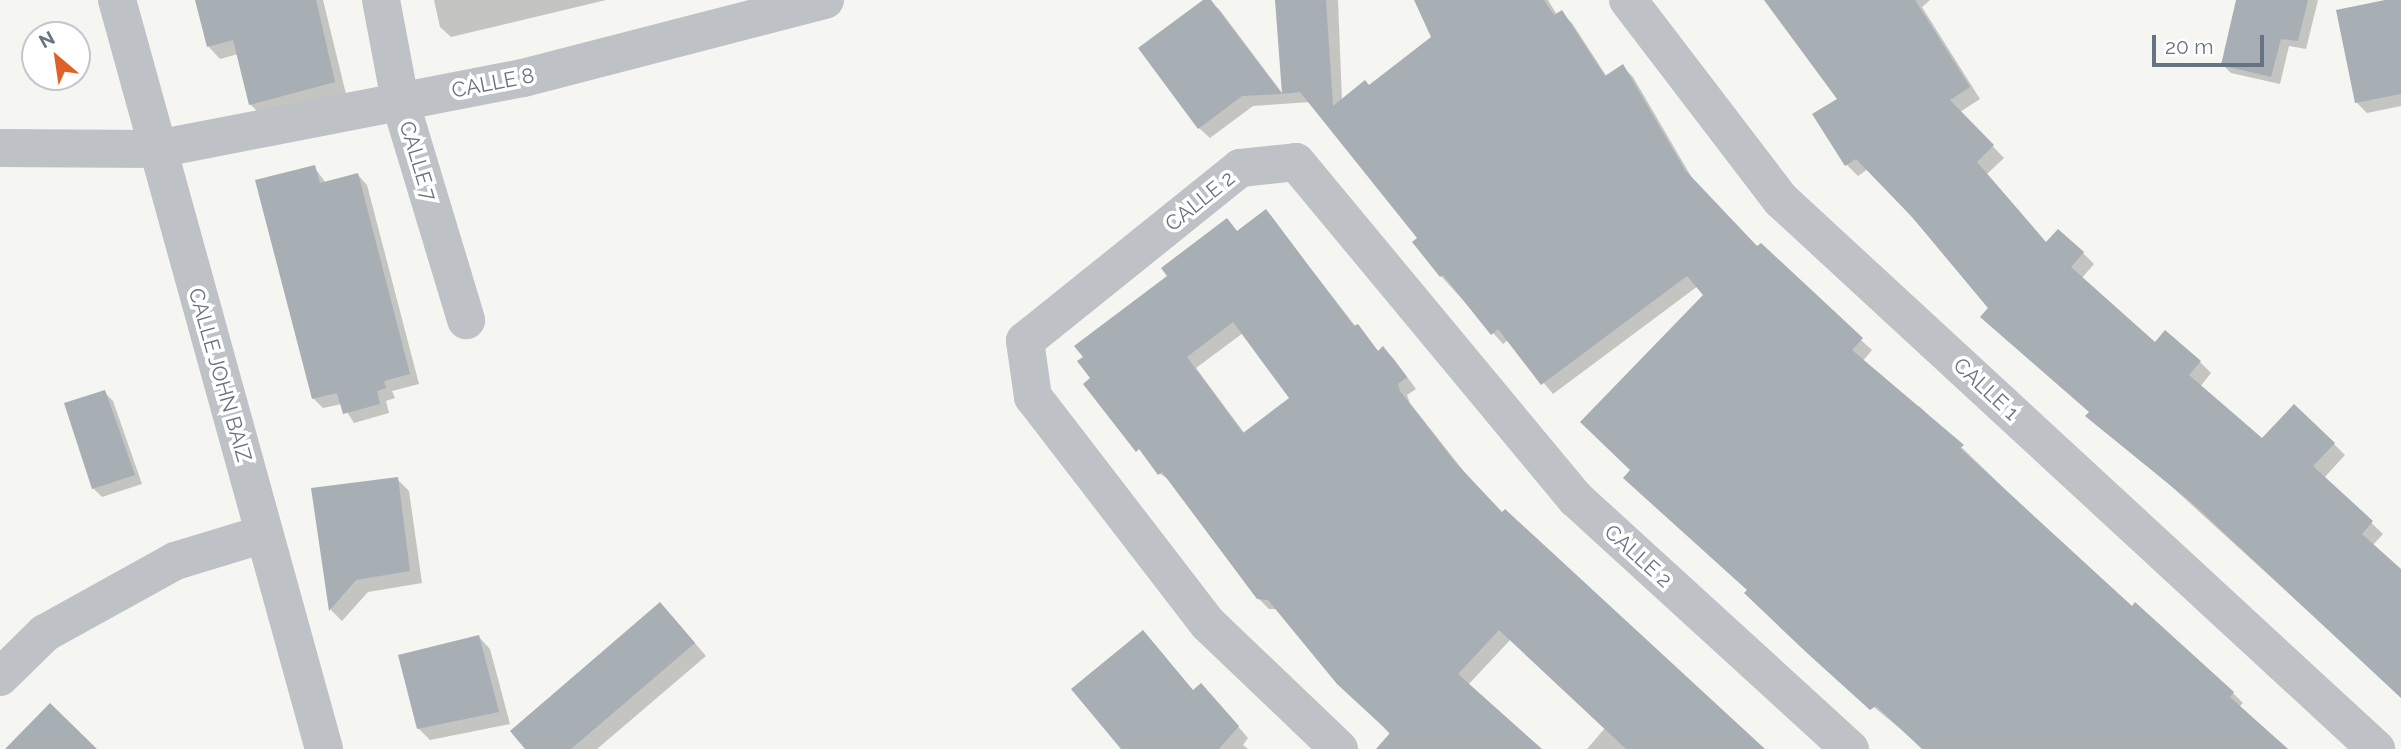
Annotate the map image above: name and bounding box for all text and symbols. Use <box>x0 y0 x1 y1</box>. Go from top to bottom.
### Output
north arrow <box>21 21 91 91</box>
scale bar <box>2156 21 2268 65</box>
text: N <box>35 26 58 53</box>
text: 20 m <box>2165 34 2213 59</box>
street label: CALLE 8 <box>450 63 536 103</box>
street label: CALLE 7 <box>394 118 442 204</box>
street label: CALLE 2 <box>1160 165 1240 237</box>
street label: CALLE JOHN BAIZ <box>183 285 257 465</box>
street label: CALLE 1 <box>1948 353 2024 425</box>
street label: CALLE 2 <box>1599 519 1677 593</box>

